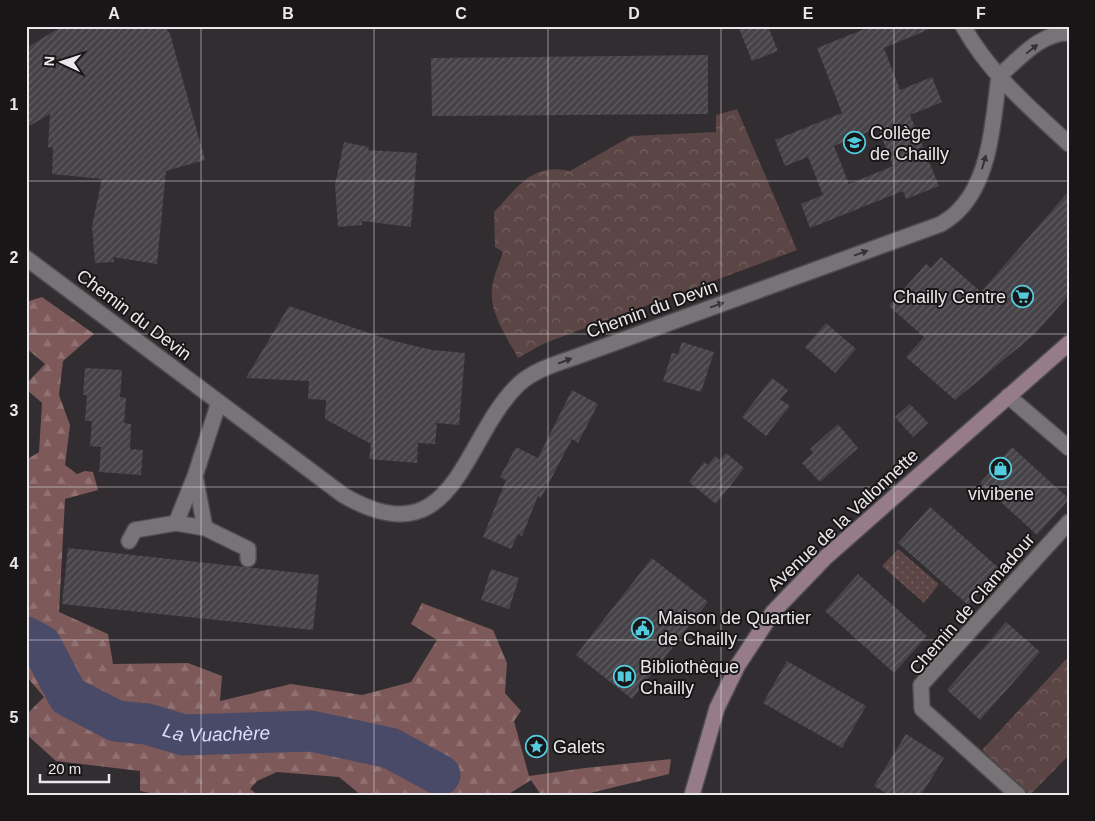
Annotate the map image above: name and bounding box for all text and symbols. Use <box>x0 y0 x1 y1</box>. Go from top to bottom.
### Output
text: A <box>108 5 120 22</box>
text: B <box>282 5 294 22</box>
text: C <box>455 5 467 22</box>
text: D <box>628 5 640 22</box>
text: E <box>803 5 814 22</box>
text: F <box>976 5 986 22</box>
north arrow <box>38 38 88 88</box>
one-way arrow <box>1025 43 1038 54</box>
text: N <box>41 55 57 67</box>
text: 1 <box>10 96 19 113</box>
place label: Collège de Chailly <box>870 123 949 164</box>
school or university icon: Collège de Chailly <box>842 131 866 155</box>
one-way arrow <box>980 154 988 170</box>
text: 2 <box>10 249 19 266</box>
one-way arrow <box>854 249 869 256</box>
street label: Chemin du Devin <box>73 265 195 365</box>
street label: Chemin du Devin <box>584 276 720 342</box>
supermarket icon: Chailly Centre <box>1010 285 1034 309</box>
place label: Chailly Centre <box>893 287 1006 307</box>
one-way arrow <box>710 301 725 308</box>
one-way arrow <box>558 357 573 365</box>
text: 3 <box>10 402 19 419</box>
street label: Avenue de la Vallonnette <box>764 445 922 595</box>
shop icon: vivibene <box>989 457 1013 481</box>
place label: vivibene <box>968 484 1034 504</box>
street label: Chemin de Clamadour <box>905 529 1039 679</box>
text: 4 <box>10 555 19 572</box>
place label: Maison de Quartier de Chailly <box>658 608 811 649</box>
public building icon: Maison de Quartier de Chailly <box>630 616 654 640</box>
place label: Bibliothèque Chailly <box>640 657 739 698</box>
library icon: Bibliothèque Chailly <box>612 665 636 689</box>
text: 5 <box>10 709 19 726</box>
water label: La Vuachère <box>161 719 270 746</box>
place icon: Galets <box>525 735 549 759</box>
place label: Galets <box>553 737 605 757</box>
scale bar <box>40 751 109 783</box>
text: 20 m <box>48 760 81 777</box>

